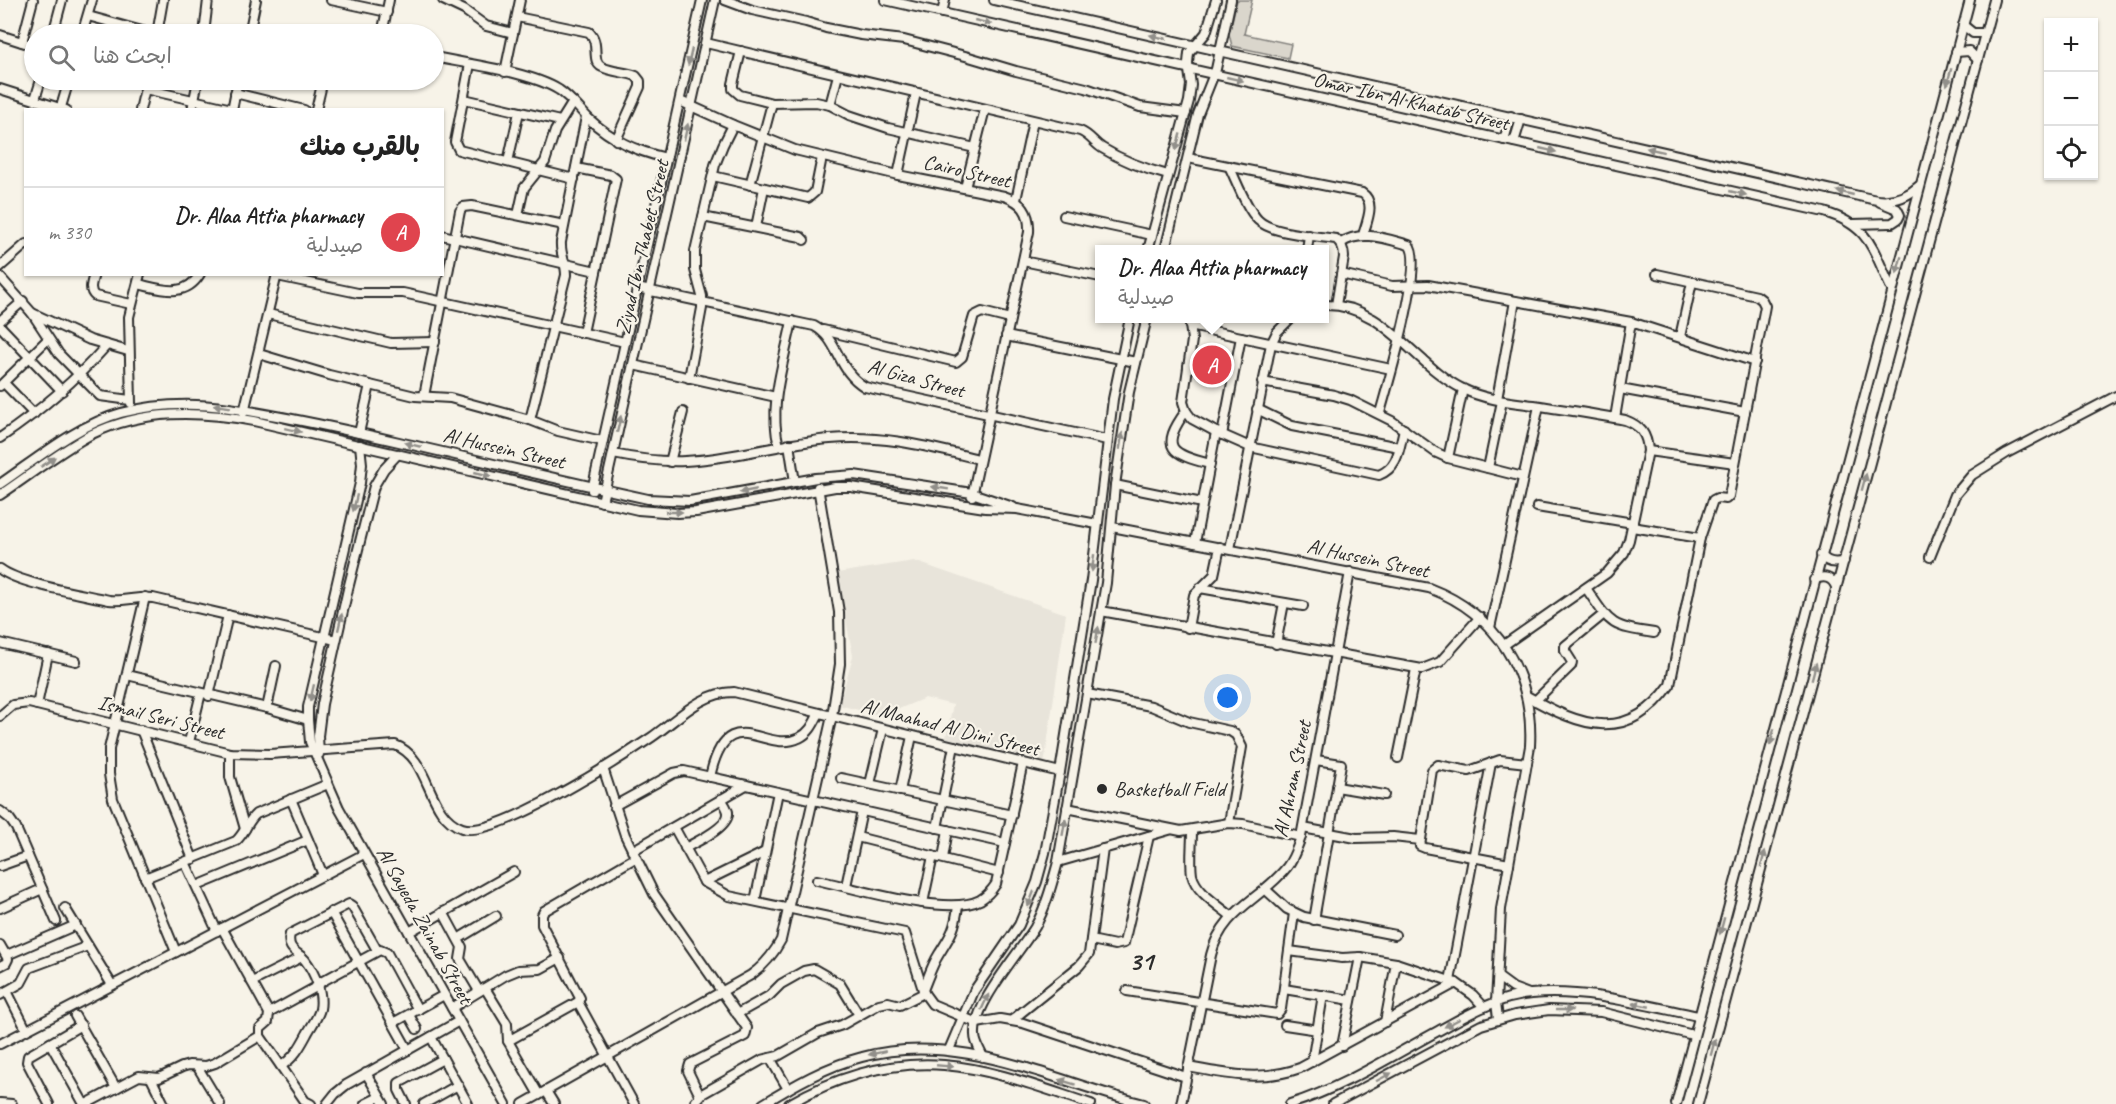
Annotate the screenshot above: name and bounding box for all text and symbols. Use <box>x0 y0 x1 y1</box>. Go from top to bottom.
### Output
one-way arrow <box>974 18 992 28</box>
map controls <box>2044 18 2098 180</box>
button: + <box>2044 18 2098 72</box>
search box <box>24 24 444 90</box>
one-way arrow <box>1149 31 1167 41</box>
icon: search <box>45 41 78 74</box>
text: ابحث هنا <box>93 42 172 70</box>
one-way arrow <box>685 48 694 67</box>
street label: Omar Ibn Al Khatab Street <box>1311 66 1513 137</box>
one-way arrow <box>1944 68 1953 86</box>
button: − <box>2044 72 2098 126</box>
one-way arrow <box>1225 75 1244 84</box>
one-way arrow <box>682 123 692 141</box>
button: locate <box>2044 126 2098 180</box>
text: بالقرب منك <box>300 130 420 163</box>
one-way arrow <box>1173 133 1182 151</box>
one-way arrow <box>1646 144 1665 154</box>
one-way arrow <box>1538 145 1557 155</box>
street label: Cairo Street <box>921 148 1015 194</box>
street label: Ziyad Ibn Thabet Street <box>609 156 675 336</box>
one-way arrow <box>1729 188 1747 198</box>
one-way arrow <box>1836 188 1855 198</box>
text: Dr. Alaa Attia pharmacy <box>175 202 363 230</box>
text: 330 m <box>48 220 91 245</box>
text: A <box>395 220 406 245</box>
text: صيدلية <box>307 233 363 258</box>
popup <box>1095 245 1329 323</box>
text: Dr. Alaa Attia pharmacy <box>1118 254 1306 282</box>
one-way arrow <box>1893 256 1903 274</box>
text: صيدلية <box>1118 285 1174 310</box>
pin: A <box>1192 342 1232 388</box>
street label: Al Giza Street <box>865 353 969 404</box>
one-way arrow <box>212 401 231 410</box>
one-way arrow <box>615 415 625 433</box>
street label: Al Hussein Street <box>441 421 569 475</box>
one-way arrow <box>284 426 303 436</box>
one-way arrow <box>1117 432 1126 451</box>
one-way arrow <box>404 440 422 450</box>
one-way arrow <box>40 456 56 468</box>
one-way arrow <box>474 470 493 479</box>
one-way arrow <box>1860 473 1870 492</box>
one-way arrow <box>931 483 950 492</box>
one-way arrow <box>738 487 757 496</box>
one-way arrow <box>350 494 359 513</box>
one-way arrow <box>665 508 684 517</box>
street label: Al Hussein Street <box>1305 532 1433 584</box>
one-way arrow <box>1088 553 1098 572</box>
one-way arrow <box>336 613 346 631</box>
one-way arrow <box>1093 625 1102 644</box>
one-way arrow <box>1810 662 1819 680</box>
your location <box>1213 683 1242 712</box>
one-way arrow <box>306 684 316 703</box>
street label: Ismail Seri Street <box>95 689 229 746</box>
street label: Al Maahad Al Dini Street <box>858 692 1044 762</box>
street label: Al Ahram Street <box>1267 717 1317 839</box>
one-way arrow <box>1767 728 1777 747</box>
place label: Basketball Field <box>1114 776 1229 802</box>
marker: Basketball Field <box>1095 782 1109 796</box>
one-way arrow <box>1060 817 1069 836</box>
street label: Al Sayeda Zainab Street <box>371 842 480 1010</box>
one-way arrow <box>1759 850 1769 868</box>
one-way arrow <box>1025 890 1035 908</box>
one-way arrow <box>1717 917 1727 935</box>
district label: 31 <box>1129 944 1156 978</box>
one-way arrow <box>981 994 990 1011</box>
one-way arrow <box>1631 1000 1650 1009</box>
one-way arrow <box>1555 1005 1574 1015</box>
one-way arrow <box>1444 1018 1461 1028</box>
one-way arrow <box>1709 1038 1718 1056</box>
one-way arrow <box>868 1049 886 1059</box>
one-way arrow <box>936 1061 955 1071</box>
one-way arrow <box>1376 1072 1393 1082</box>
one-way arrow <box>1058 1077 1076 1086</box>

